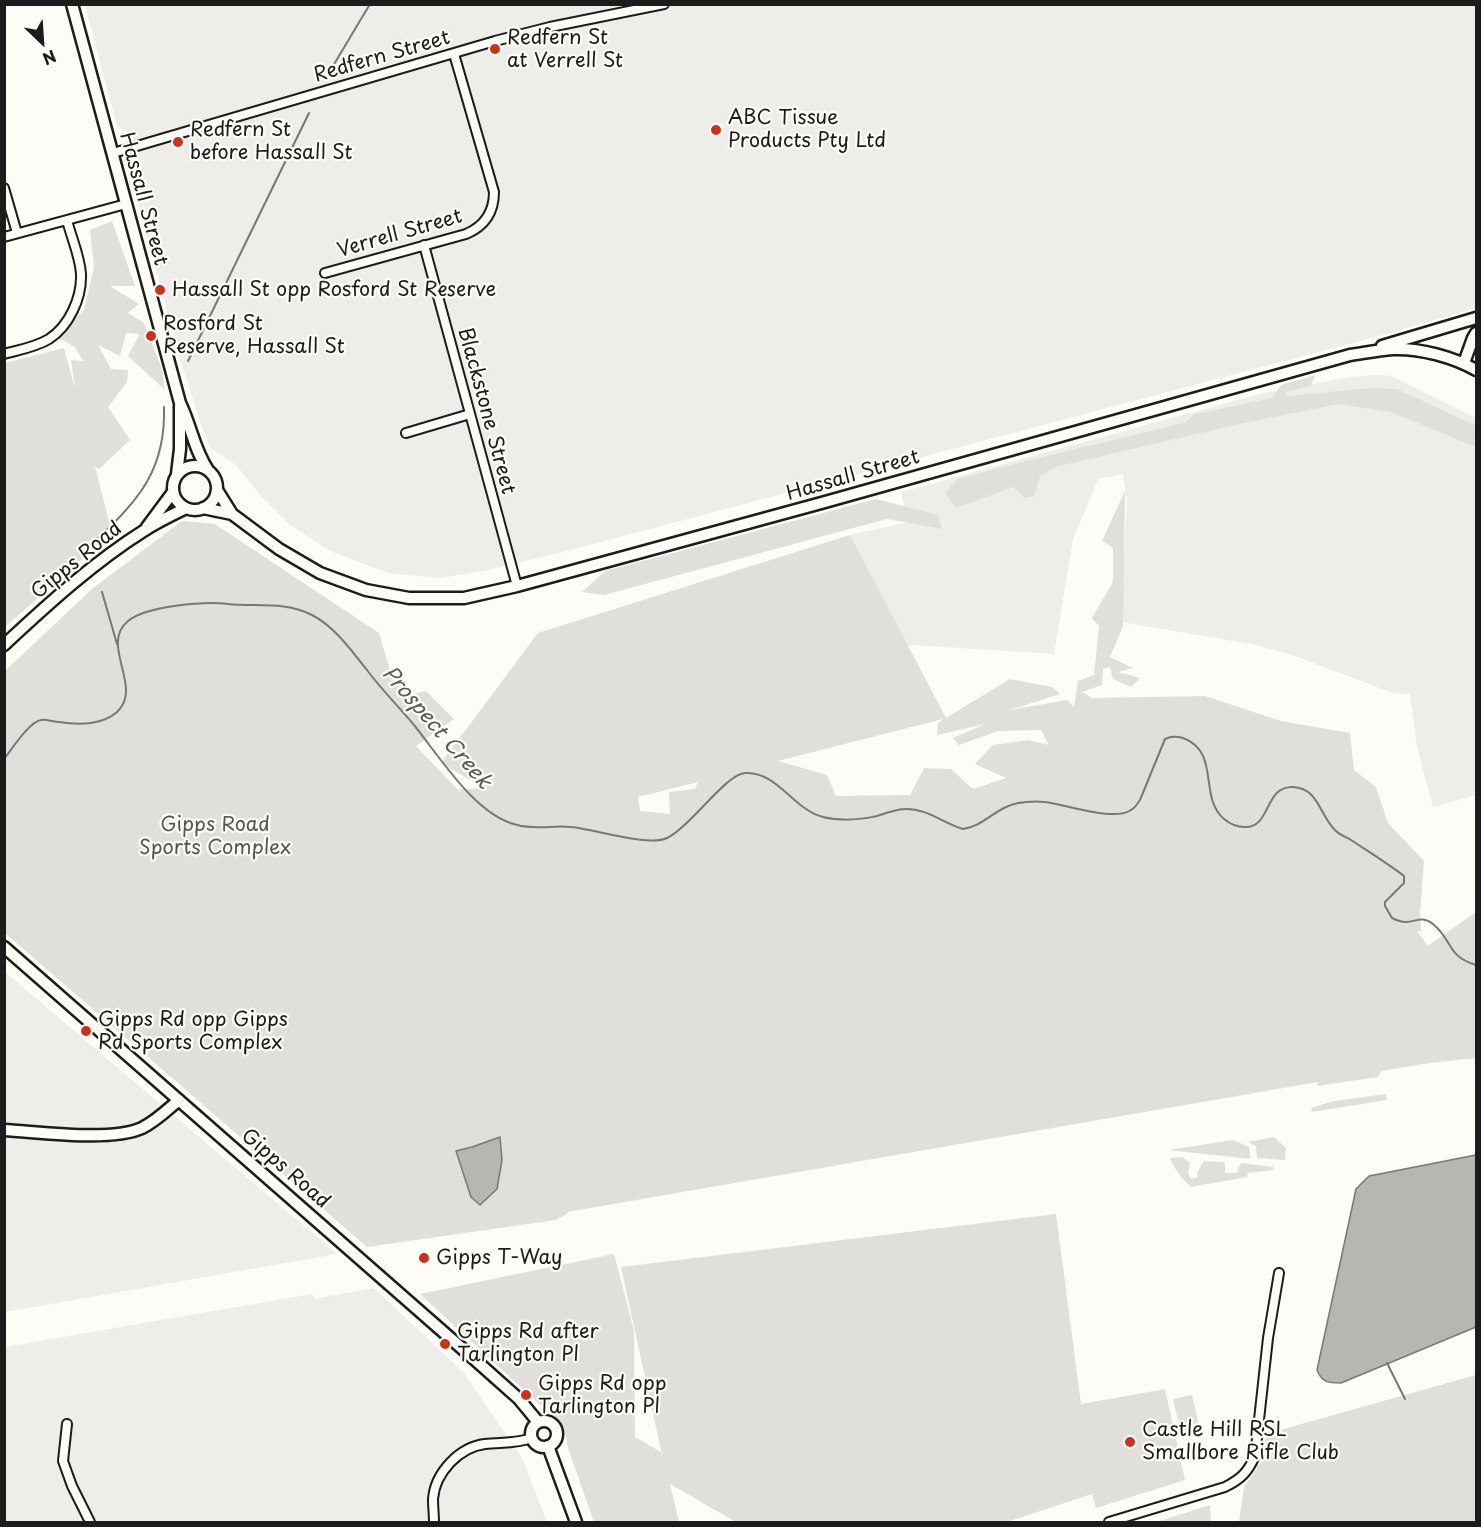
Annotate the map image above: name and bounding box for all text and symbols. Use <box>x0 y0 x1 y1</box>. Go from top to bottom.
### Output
north arrow <box>12 12 72 72</box>
street label: Redfern Street <box>311 26 453 88</box>
place label: Redfern St at Verrell St <box>507 26 623 73</box>
marker: Redfern St at Verrell St <box>488 42 502 56</box>
text: N <box>39 45 60 72</box>
place label: ABC Tissue Products Pty Ltd <box>728 106 886 153</box>
place label: Redfern St before Hassall St <box>190 118 352 165</box>
marker: ABC Tissue Products Pty Ltd <box>709 123 723 137</box>
street label: Hassall Street <box>114 130 172 268</box>
marker: Redfern St before Hassall St <box>171 135 185 149</box>
street label: Verrell Street <box>335 205 465 263</box>
place label: Hassall St opp Rosford St Reserve <box>172 278 496 302</box>
marker: Hassall St opp Rosford St Reserve <box>153 283 167 297</box>
place label: Rosford St Reserve, Hassall St <box>163 312 345 359</box>
street label: Blackstone Street <box>452 325 520 497</box>
marker: Rosford St Reserve, Hassall St <box>144 329 158 343</box>
street label: Hassall Street <box>784 446 922 506</box>
street label: Gipps Road <box>27 517 127 605</box>
water label: Prospect Creek <box>376 661 496 795</box>
park label: Gipps Road Sports Complex <box>139 813 291 860</box>
place label: Gipps Rd opp Gipps Rd Sports Complex <box>98 1008 288 1055</box>
marker: Gipps Rd opp Gipps Rd Sports Complex <box>79 1024 93 1038</box>
street label: Gipps Road <box>236 1124 334 1214</box>
place label: Gipps T-Way <box>436 1246 562 1270</box>
marker: Gipps T-Way <box>417 1251 431 1265</box>
place label: Gipps Rd after Tarlington Pl <box>457 1320 599 1367</box>
marker: Gipps Rd after Tarlington Pl <box>438 1337 452 1351</box>
place label: Gipps Rd opp Tarlington Pl <box>538 1372 666 1419</box>
marker: Gipps Rd opp Tarlington Pl <box>519 1388 533 1402</box>
place label: Castle Hill RSL Smallbore Rifle Club <box>1142 1418 1339 1465</box>
marker: Castle Hill RSL Smallbore Rifle Club <box>1123 1435 1137 1449</box>

